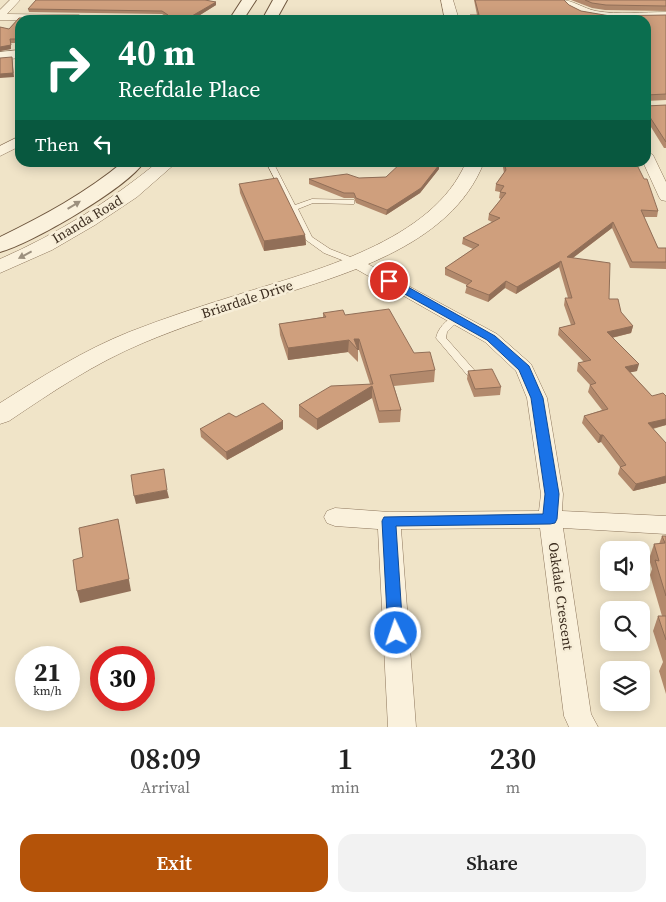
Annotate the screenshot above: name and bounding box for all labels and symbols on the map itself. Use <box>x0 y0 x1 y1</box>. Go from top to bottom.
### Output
street label: Inanda Road <box>48 190 126 248</box>
one-way arrow <box>67 201 81 210</box>
one-way arrow <box>18 251 32 259</box>
pin <box>368 260 410 302</box>
street label: Briardale Drive <box>199 275 295 323</box>
street label: Oakdale Crescent <box>544 541 579 652</box>
position arrow <box>369 606 421 658</box>
speed limit sign: 30 <box>90 646 155 711</box>

